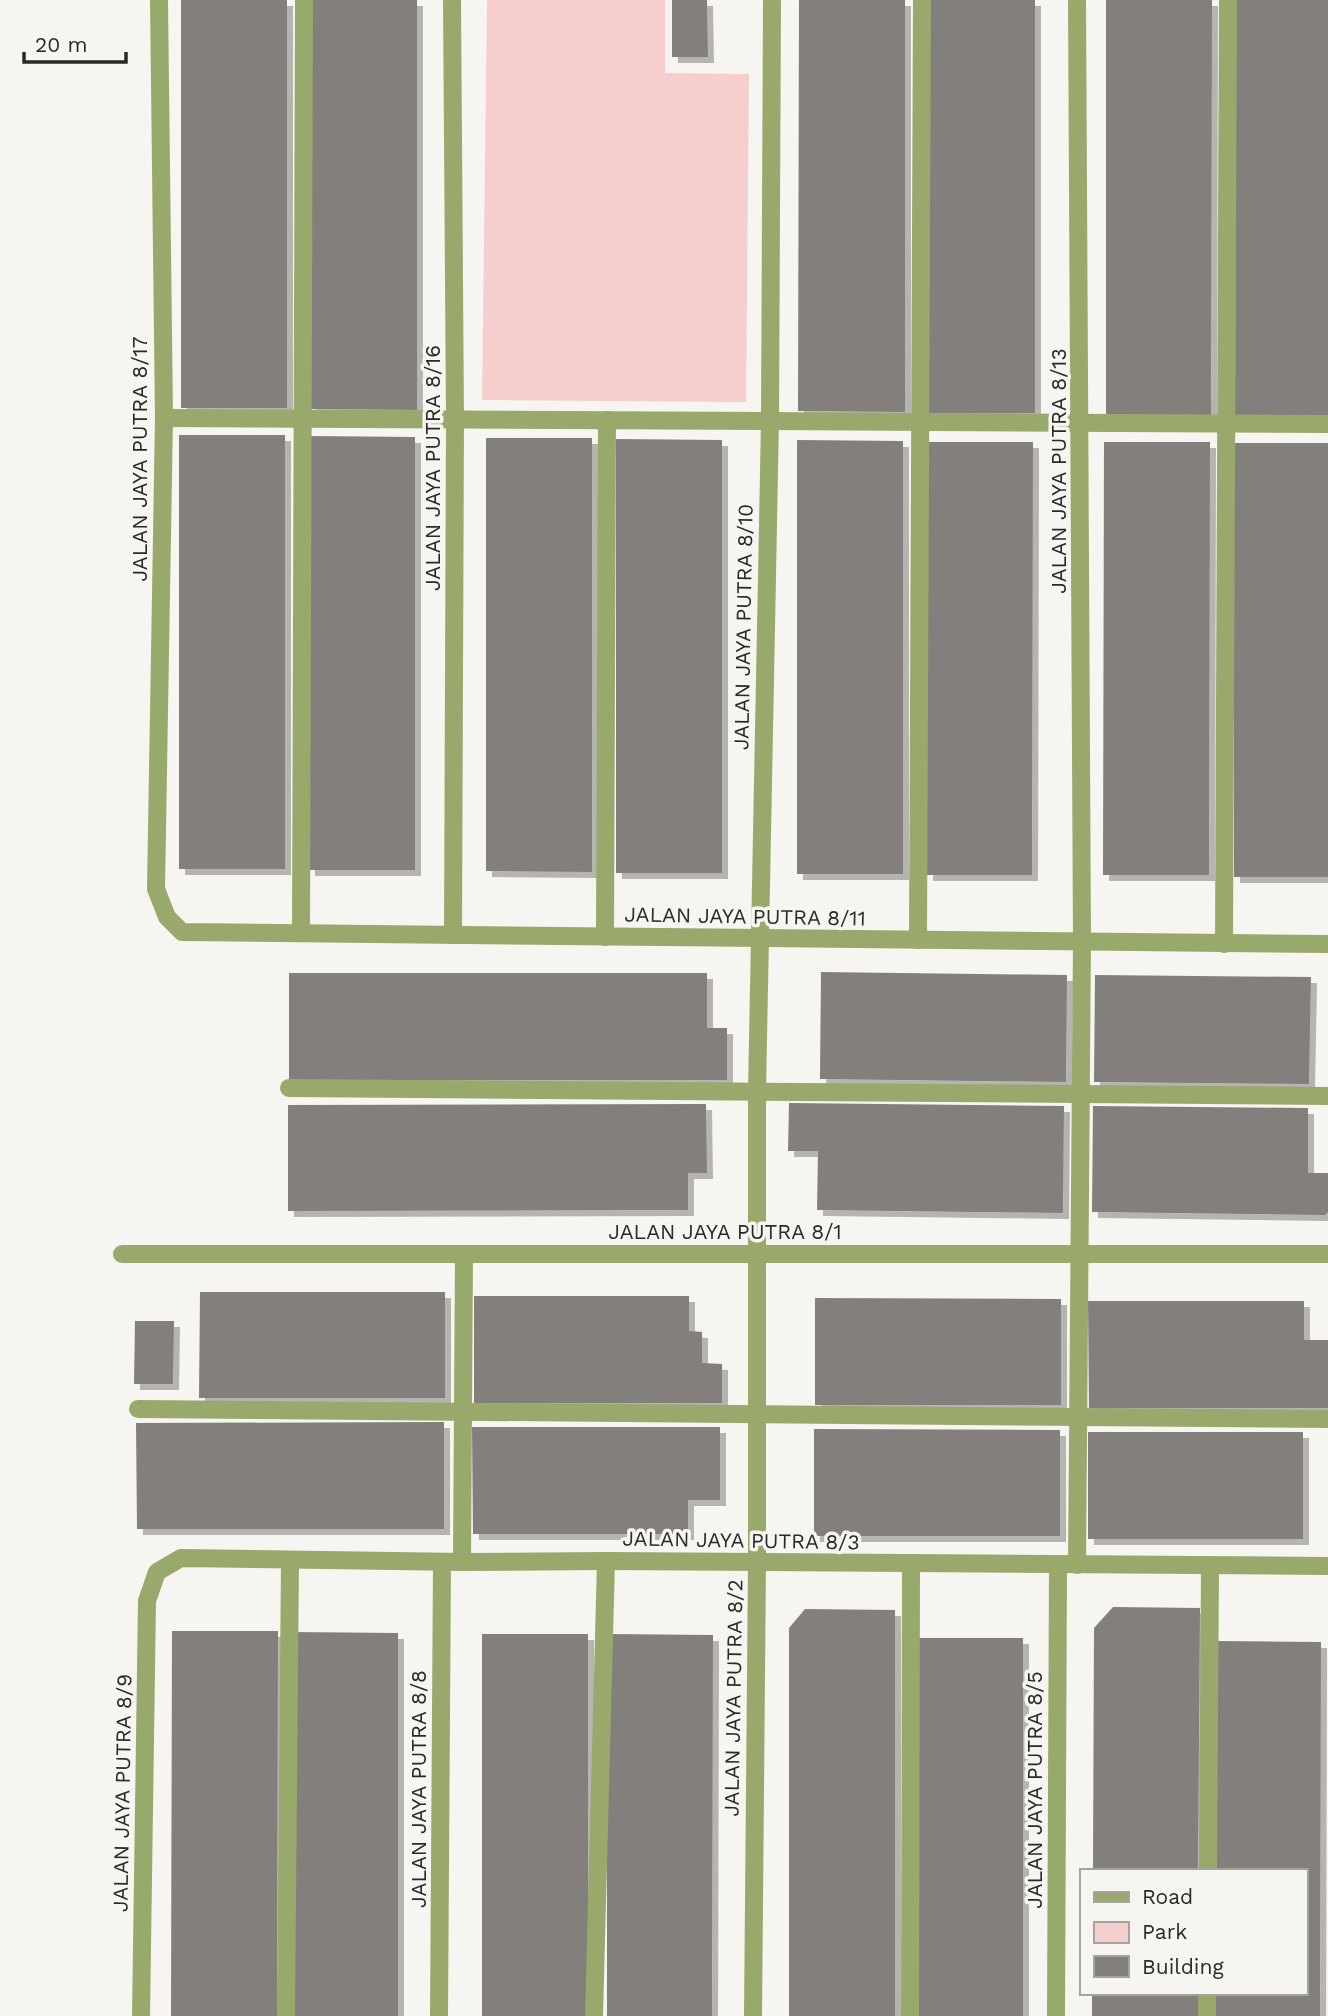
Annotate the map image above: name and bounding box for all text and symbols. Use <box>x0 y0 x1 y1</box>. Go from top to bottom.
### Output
scale bar <box>24 21 126 65</box>
text: 20 m <box>35 32 87 57</box>
street label: JALAN JAYA PUTRA 8/17 <box>127 336 152 582</box>
street label: JALAN JAYA PUTRA 8/16 <box>420 345 445 591</box>
street label: JALAN JAYA PUTRA 8/13 <box>1046 348 1071 594</box>
street label: JALAN JAYA PUTRA 8/10 <box>728 504 758 750</box>
street label: JALAN JAYA PUTRA 8/11 <box>624 901 866 931</box>
street label: JALAN JAYA PUTRA 8/1 <box>608 1219 842 1244</box>
street label: JALAN JAYA PUTRA 8/3 <box>622 1525 860 1555</box>
street label: JALAN JAYA PUTRA 8/2 <box>718 1579 748 1817</box>
street label: JALAN JAYA PUTRA 8/8 <box>406 1670 431 1908</box>
street label: JALAN JAYA PUTRA 8/5 <box>1022 1671 1047 1909</box>
street label: JALAN JAYA PUTRA 8/9 <box>107 1674 137 1912</box>
legend <box>1080 1869 1307 1995</box>
text: Road <box>1142 1884 1193 1909</box>
text: Park <box>1142 1919 1187 1944</box>
text: Building <box>1142 1954 1224 1979</box>

